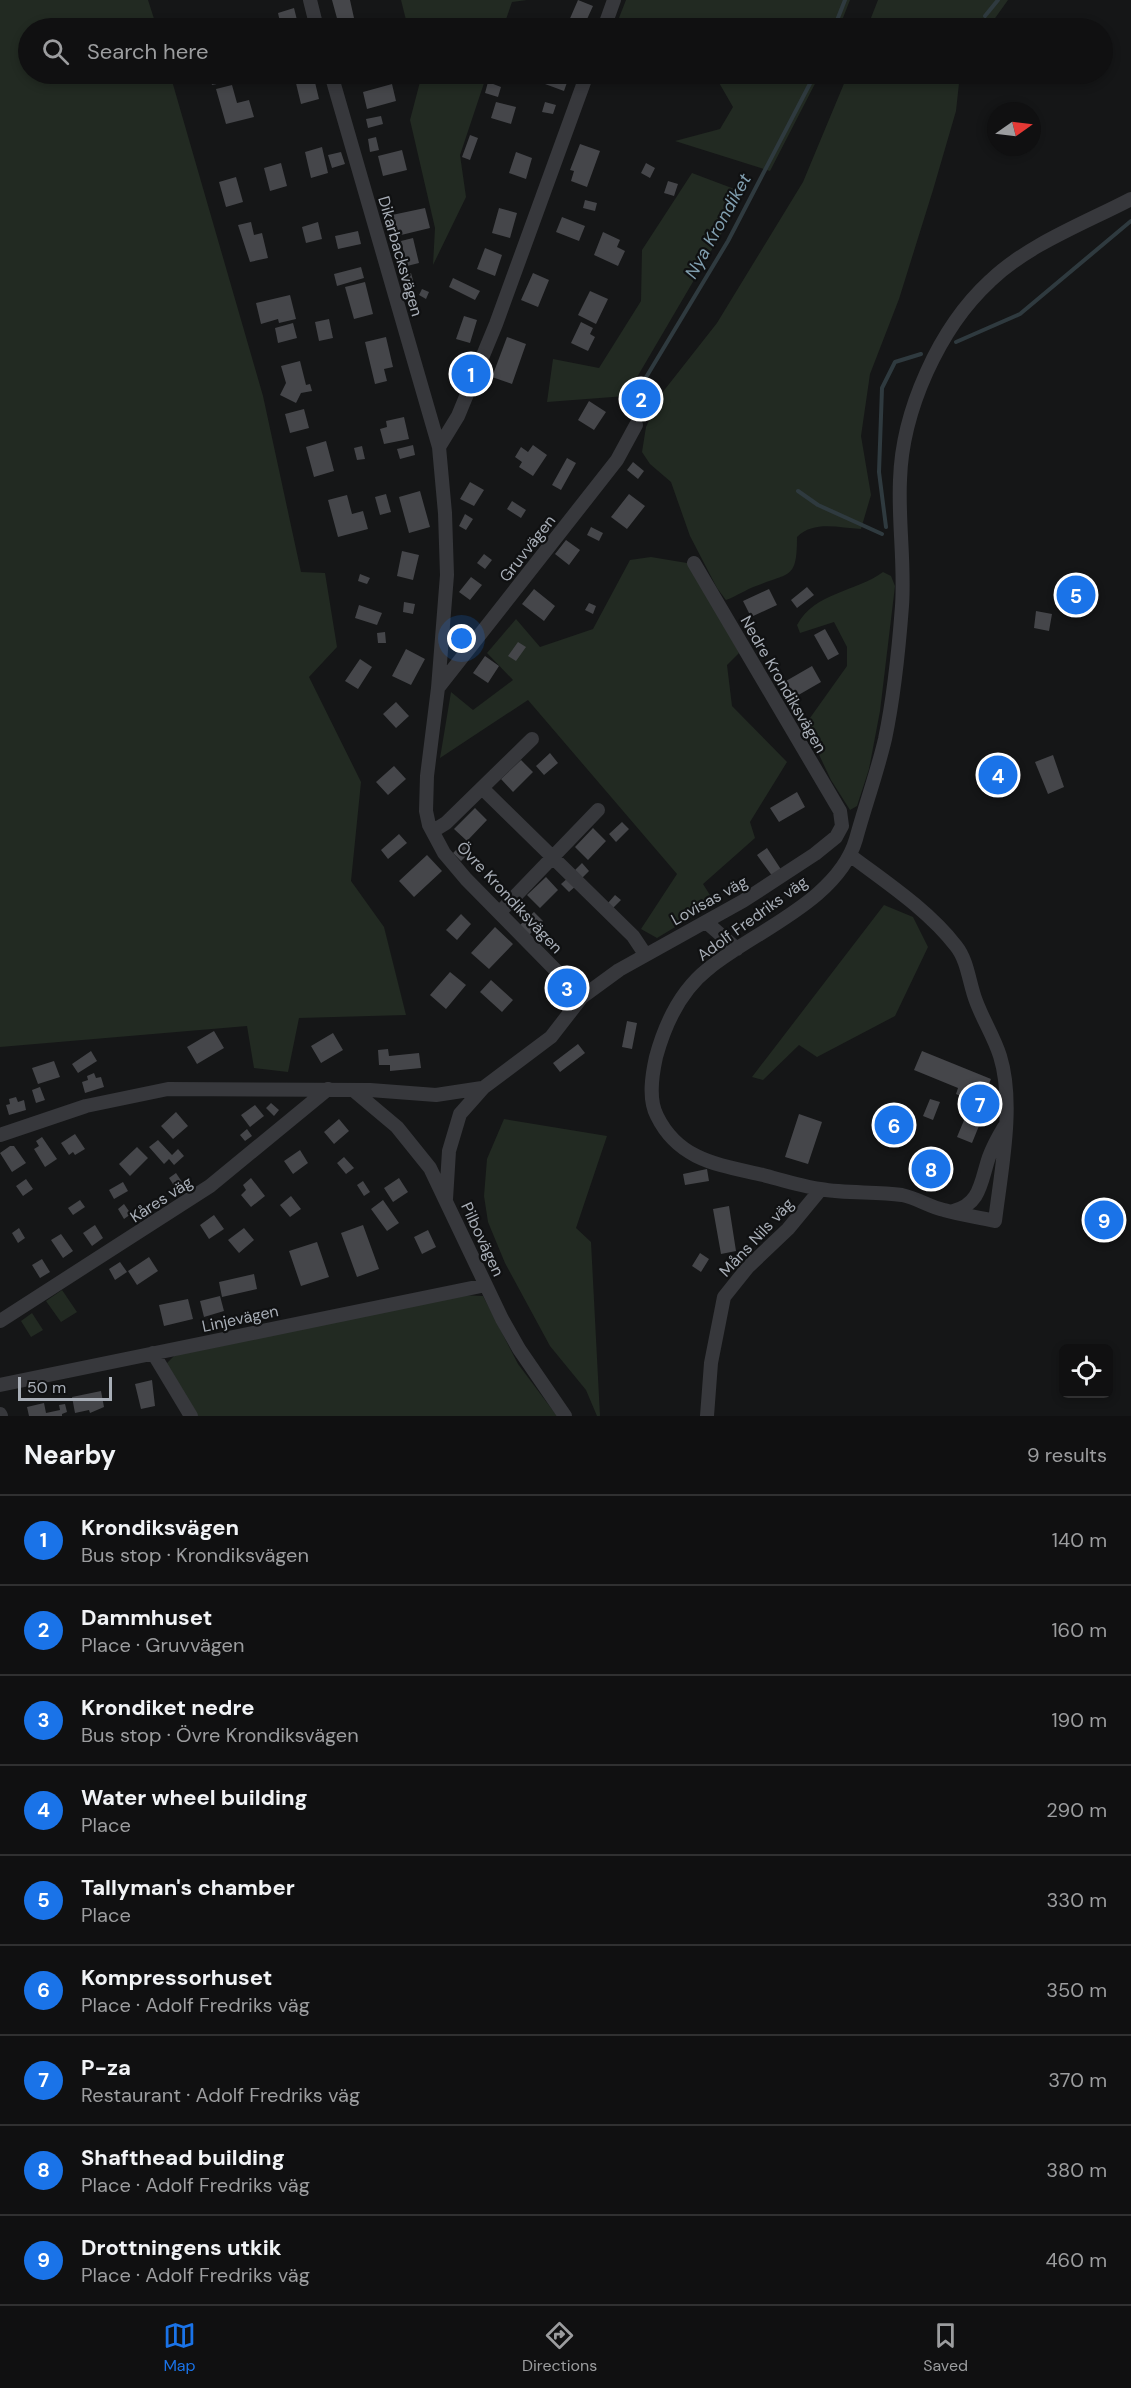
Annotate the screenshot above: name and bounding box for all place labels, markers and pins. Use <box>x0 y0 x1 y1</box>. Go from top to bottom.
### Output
pin: 1 <box>452 352 490 397</box>
pin: 2 <box>622 376 660 422</box>
pin: 5 <box>1056 572 1096 618</box>
pin: 4 <box>978 752 1018 798</box>
pin: 3 <box>548 966 586 1010</box>
pin: 7 <box>960 1082 1000 1126</box>
pin: 6 <box>874 1102 914 1148</box>
pin: 8 <box>912 1146 950 1192</box>
pin: 9 <box>1084 1198 1124 1242</box>

